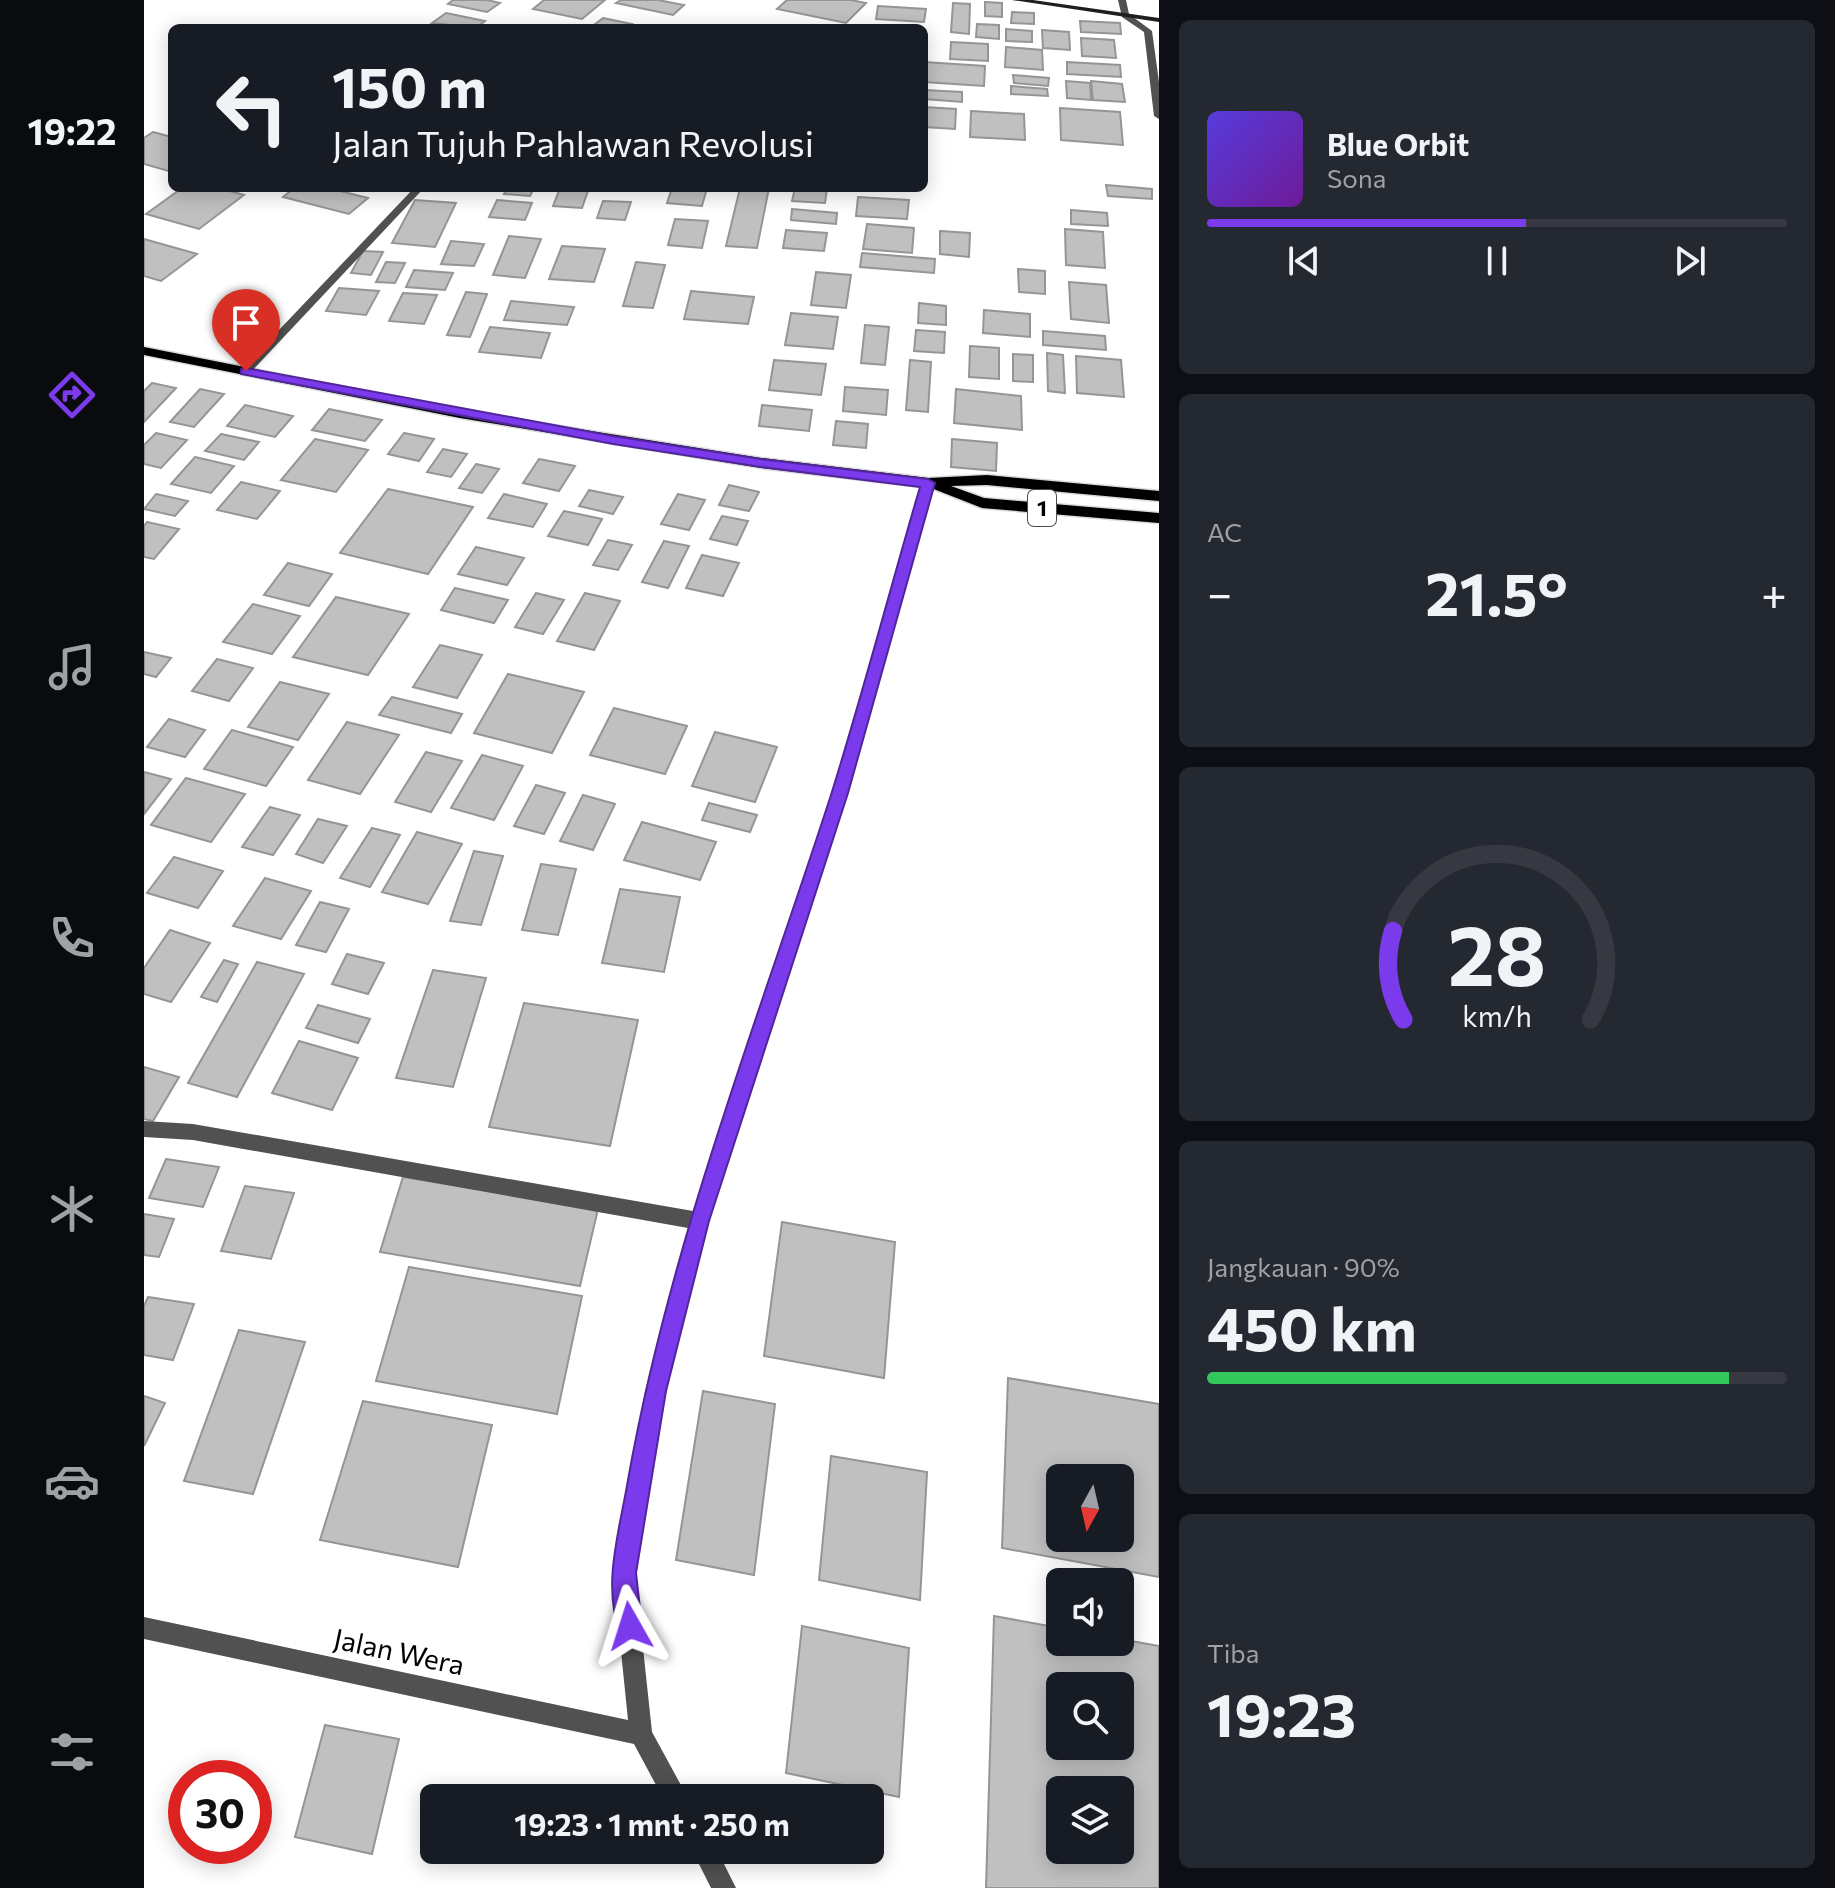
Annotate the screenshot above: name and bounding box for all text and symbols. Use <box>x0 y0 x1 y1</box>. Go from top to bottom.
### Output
text: 150 m <box>332 51 487 120</box>
icon: left <box>200 56 304 160</box>
text: 19:22 <box>28 108 117 152</box>
text: Jalan Tujuh Pahlawan Revolusi <box>332 120 814 164</box>
text: Blue Orbit <box>1327 125 1469 162</box>
text: Sona <box>1327 162 1386 193</box>
icon: previous <box>1282 239 1326 283</box>
icon: pause <box>1475 239 1519 283</box>
icon: next <box>1668 239 1712 283</box>
pin <box>212 289 280 371</box>
icon: arrive <box>224 301 268 345</box>
icon: directions <box>44 367 100 423</box>
road number: 1 <box>1028 490 1056 526</box>
text: AC <box>1207 516 1242 547</box>
text: 21.5° <box>1425 555 1568 628</box>
text: − <box>1207 565 1232 619</box>
text: + <box>1761 565 1787 619</box>
icon: music <box>44 639 100 695</box>
text: 28 <box>1448 901 1546 1003</box>
icon: phone <box>44 910 100 966</box>
text: km/h <box>1462 998 1532 1033</box>
icon: climate <box>44 1181 100 1237</box>
text: Jangkauan · 90% <box>1207 1251 1400 1282</box>
text: 450 km <box>1207 1290 1417 1363</box>
icon: car <box>44 1453 100 1509</box>
north arrow <box>1046 1464 1134 1552</box>
map controls <box>1046 1464 1134 1864</box>
button: sound <box>1046 1568 1134 1656</box>
position arrow <box>588 1584 672 1668</box>
street label: Jalan Wera <box>331 1621 468 1681</box>
text: Tiba <box>1207 1637 1259 1668</box>
button: search <box>1046 1672 1134 1760</box>
text: 19:23 <box>1207 1676 1356 1749</box>
icon: filters <box>44 1724 100 1780</box>
speed limit sign: 30 <box>168 1760 272 1864</box>
button: layers <box>1046 1776 1134 1864</box>
text: 19:23 · 1 mnt · 250 m <box>514 1805 790 1842</box>

